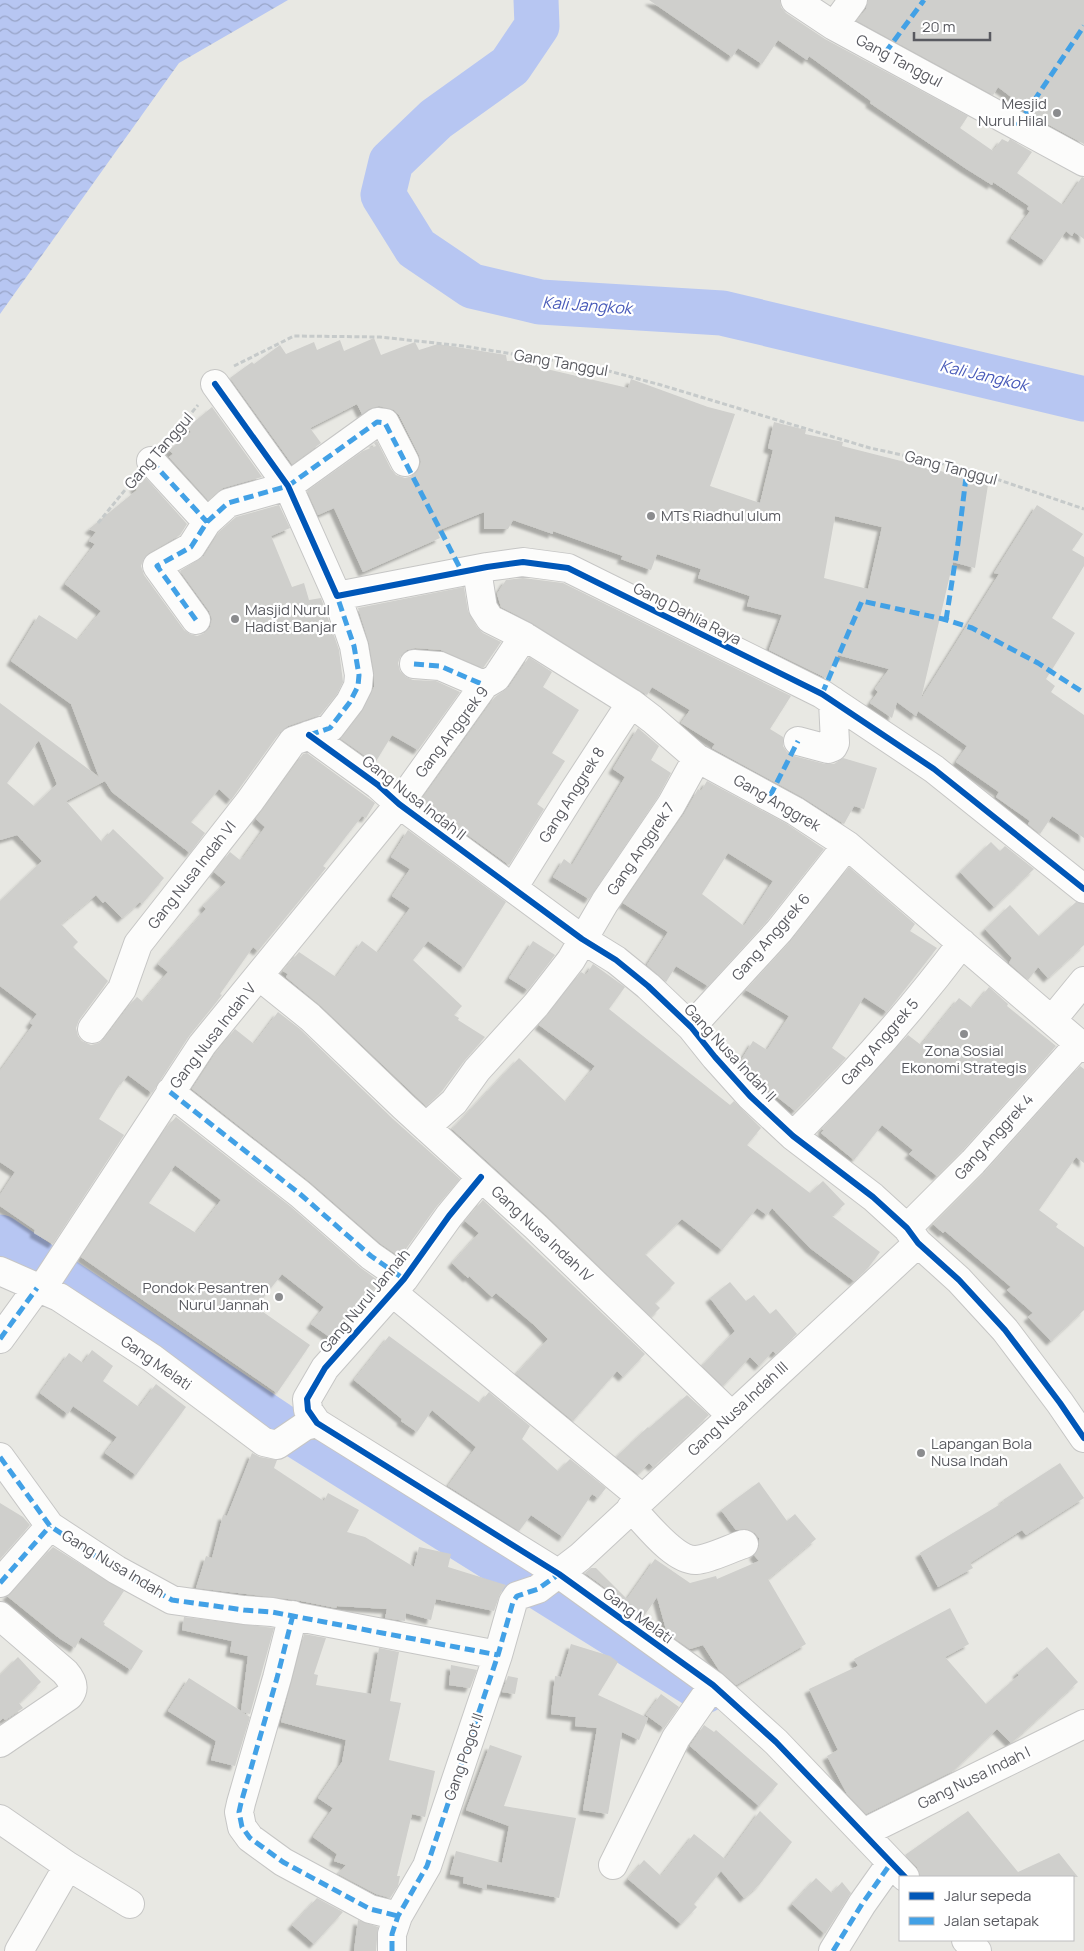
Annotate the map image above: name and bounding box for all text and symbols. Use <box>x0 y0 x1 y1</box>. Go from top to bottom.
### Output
scale bar <box>914 10 990 42</box>
text: 20 m <box>922 16 955 37</box>
street label: Gang Tanggul <box>852 29 946 92</box>
place label: Mesjid Nurul Hilal <box>978 93 1047 131</box>
marker: Mesjid Nurul Hilal <box>1051 107 1063 119</box>
water label: Kali Jangkok <box>542 291 634 319</box>
street label: Gang Tanggul <box>512 344 610 381</box>
water label: Kali Jangkok <box>938 354 1032 396</box>
street label: Gang Tanggul <box>120 408 198 493</box>
street label: Gang Tanggul <box>903 445 1000 490</box>
place label: MTs Riadhul ulum <box>661 505 781 526</box>
marker: MTs Riadhul ulum <box>645 510 657 522</box>
street label: Gang Dahlia Raya <box>630 577 745 650</box>
place label: Masjid Nurul Hadist Banjar <box>245 599 337 637</box>
marker: Masjid Nurul Hadist Banjar <box>229 613 241 625</box>
street label: Gang Anggrek 9 <box>410 682 493 782</box>
street label: Gang Anggrek 8 <box>534 743 609 847</box>
street label: Gang Nusa Indah II <box>358 750 471 845</box>
street label: Gang Anggrek <box>730 769 825 836</box>
street label: Gang Anggrek 7 <box>602 798 679 899</box>
street label: Gang Nusa Indah VI <box>143 816 241 933</box>
street label: Gang Anggrek 6 <box>727 888 815 985</box>
street label: Gang Nusa Indah V <box>165 979 260 1093</box>
street label: Gang Anggrek 5 <box>836 994 923 1090</box>
street label: Gang Nusa Indah II <box>680 999 781 1106</box>
marker: Zona Sosial Ekonomi Strategis <box>958 1028 970 1040</box>
place label: Zona Sosial Ekonomi Strategis <box>901 1040 1027 1078</box>
street label: Gang Anggrek 4 <box>949 1089 1038 1184</box>
street label: Gang Nusa Indah IV <box>487 1181 598 1286</box>
street label: Gang Nurul Jannah <box>315 1244 415 1357</box>
place label: Pondok Pesantren Nurul Jannah <box>142 1277 269 1315</box>
marker: Pondok Pesantren Nurul Jannah <box>273 1291 285 1303</box>
street label: Gang Melati <box>117 1330 196 1395</box>
street label: Gang Nusa Indah III <box>683 1357 792 1461</box>
place label: Lapangan Bola Nusa Indah <box>931 1433 1032 1471</box>
marker: Lapangan Bola Nusa Indah <box>915 1447 927 1459</box>
street label: Gang Nusa Indah <box>58 1525 169 1603</box>
street label: Gang Melati <box>599 1583 678 1648</box>
street label: Gang Pogot II <box>439 1710 488 1803</box>
street label: Gang Nusa Indah I <box>914 1741 1034 1814</box>
legend <box>899 1876 1074 1941</box>
text: Jalur sepeda <box>944 1885 1031 1906</box>
text: Jalan setapak <box>944 1910 1039 1931</box>

